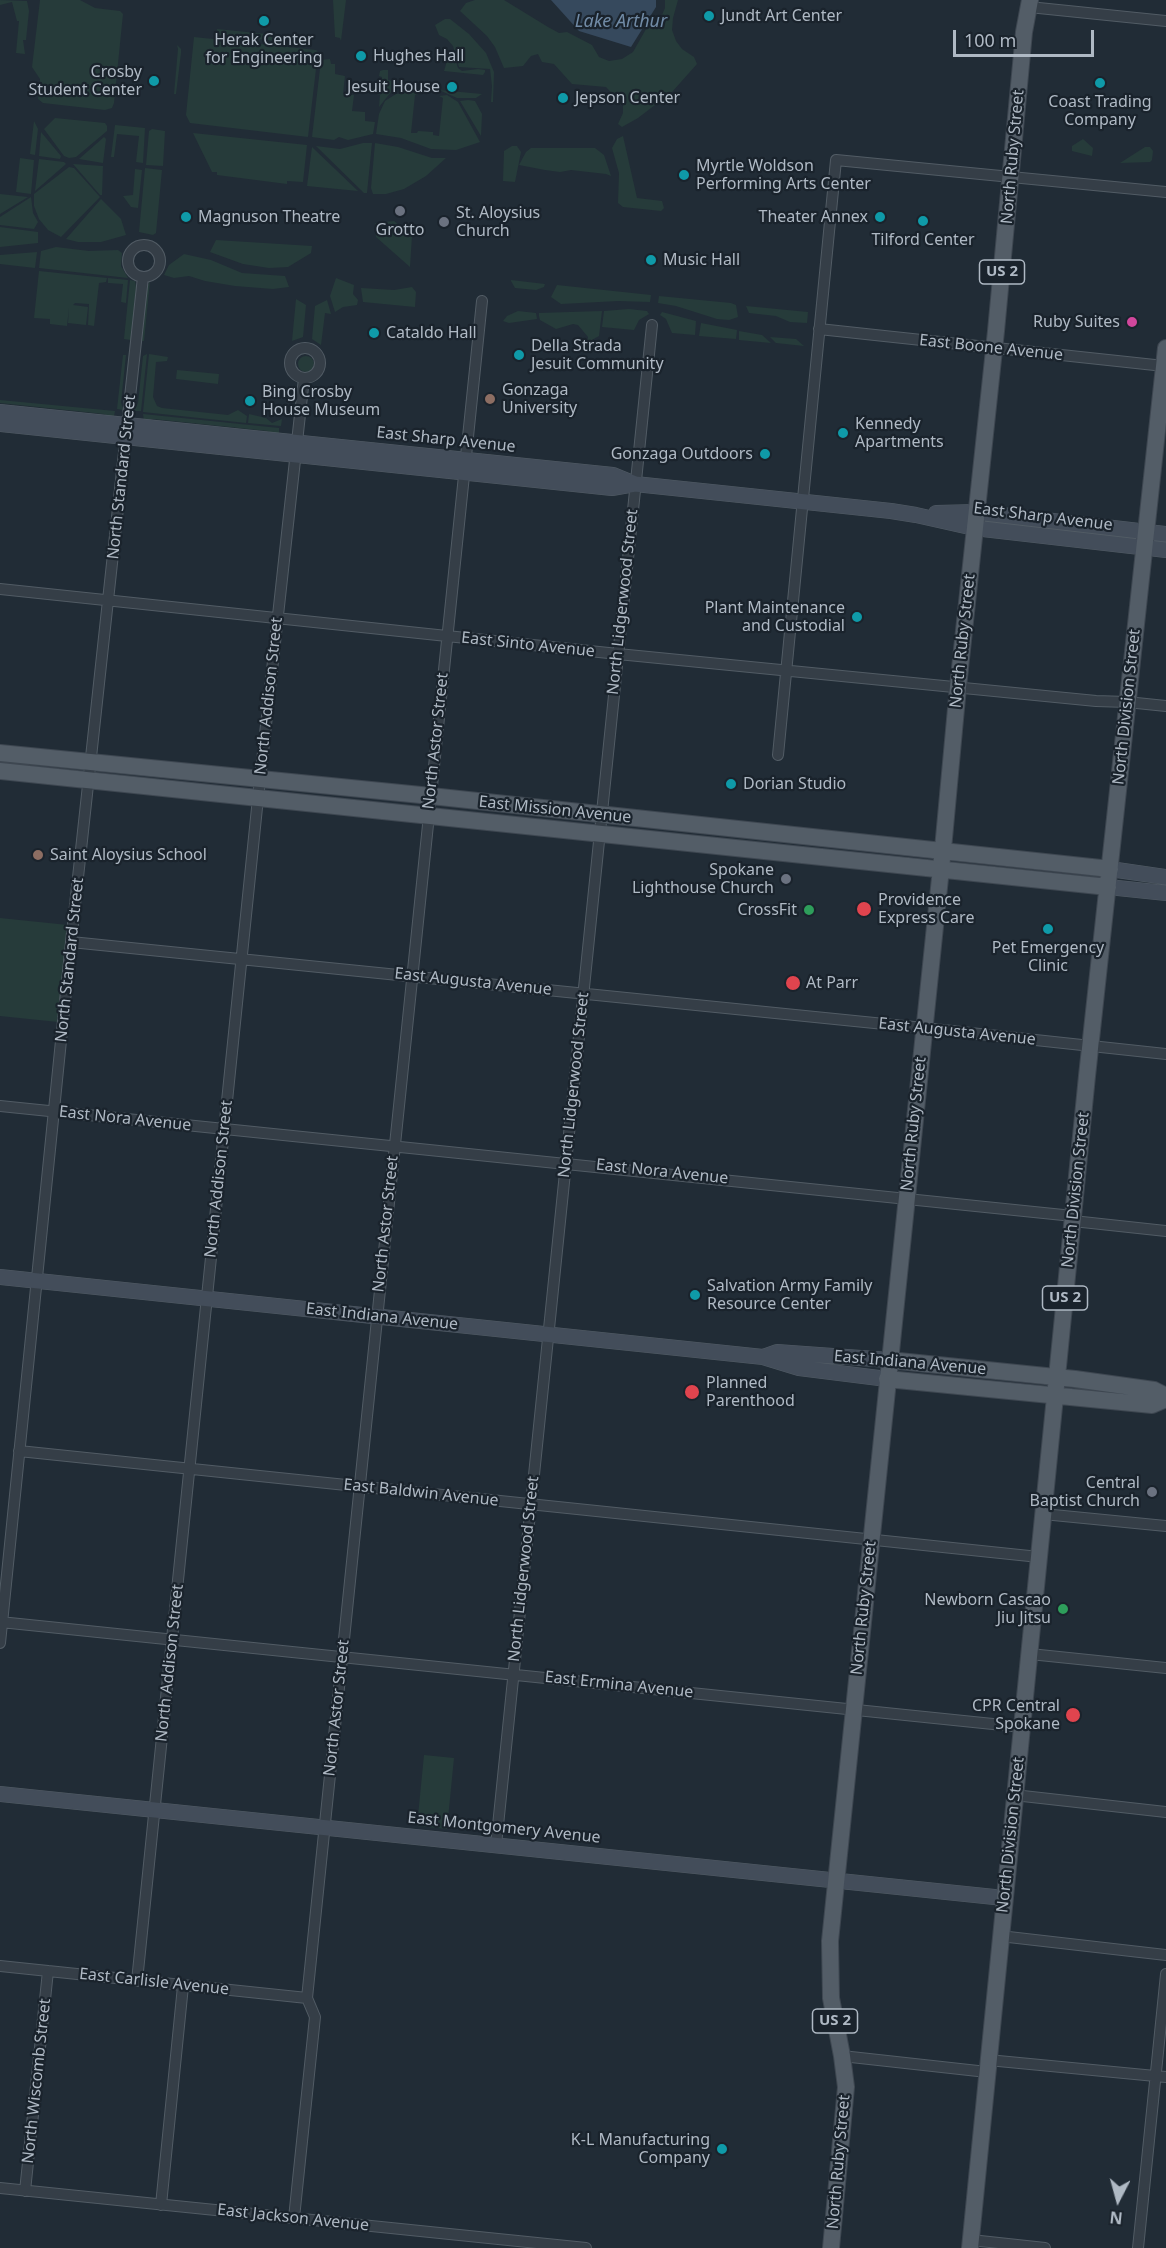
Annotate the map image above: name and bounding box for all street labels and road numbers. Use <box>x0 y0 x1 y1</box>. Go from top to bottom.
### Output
street label: North Ruby Street <box>998 89 1028 225</box>
road number: US 2 <box>980 260 1024 284</box>
street label: East Boone Avenue <box>918 331 1064 365</box>
street label: North Standard Street <box>104 394 140 560</box>
street label: East Sharp Avenue <box>375 423 517 457</box>
street label: East Sharp Avenue <box>972 499 1114 535</box>
street label: North Lidgerwood Street <box>604 508 642 696</box>
street label: North Ruby Street <box>946 573 980 709</box>
street label: North Addison Street <box>251 616 287 776</box>
street label: East Sinto Avenue <box>460 628 596 662</box>
street label: North Division Street <box>1109 628 1145 786</box>
street label: North Astor Street <box>419 672 453 810</box>
street label: East Mission Avenue <box>478 792 632 828</box>
street label: North Standard Street <box>52 877 88 1043</box>
street label: East Augusta Avenue <box>393 964 553 1000</box>
street label: North Lidgerwood Street <box>555 991 593 1179</box>
street label: East Augusta Avenue <box>877 1014 1037 1050</box>
street label: North Ruby Street <box>897 1056 931 1192</box>
street label: North Addison Street <box>201 1099 237 1259</box>
street label: East Nora Avenue <box>58 1103 192 1135</box>
street label: North Division Street <box>1058 1111 1094 1269</box>
street label: North Astor Street <box>369 1155 403 1293</box>
street label: East Nora Avenue <box>595 1156 729 1188</box>
road number: US 2 <box>1042 1286 1088 1310</box>
street label: East Indiana Avenue <box>305 1299 459 1335</box>
street label: East Indiana Avenue <box>833 1347 987 1379</box>
street label: East Baldwin Avenue <box>343 1475 499 1511</box>
street label: North Lidgerwood Street <box>505 1475 543 1663</box>
street label: North Ruby Street <box>847 1540 881 1676</box>
street label: North Addison Street <box>152 1583 188 1743</box>
street label: North Astor Street <box>320 1639 354 1777</box>
street label: East Ermina Avenue <box>544 1668 694 1702</box>
street label: North Division Street <box>993 1756 1029 1914</box>
street label: East Montgomery Avenue <box>407 1808 601 1848</box>
street label: East Carlisle Avenue <box>78 1965 230 1999</box>
street label: North Wiscomb Street <box>19 1997 55 2165</box>
road number: US 2 <box>812 2009 858 2033</box>
street label: North Ruby Street <box>824 2094 854 2230</box>
street label: East Jackson Avenue <box>216 2200 370 2236</box>

